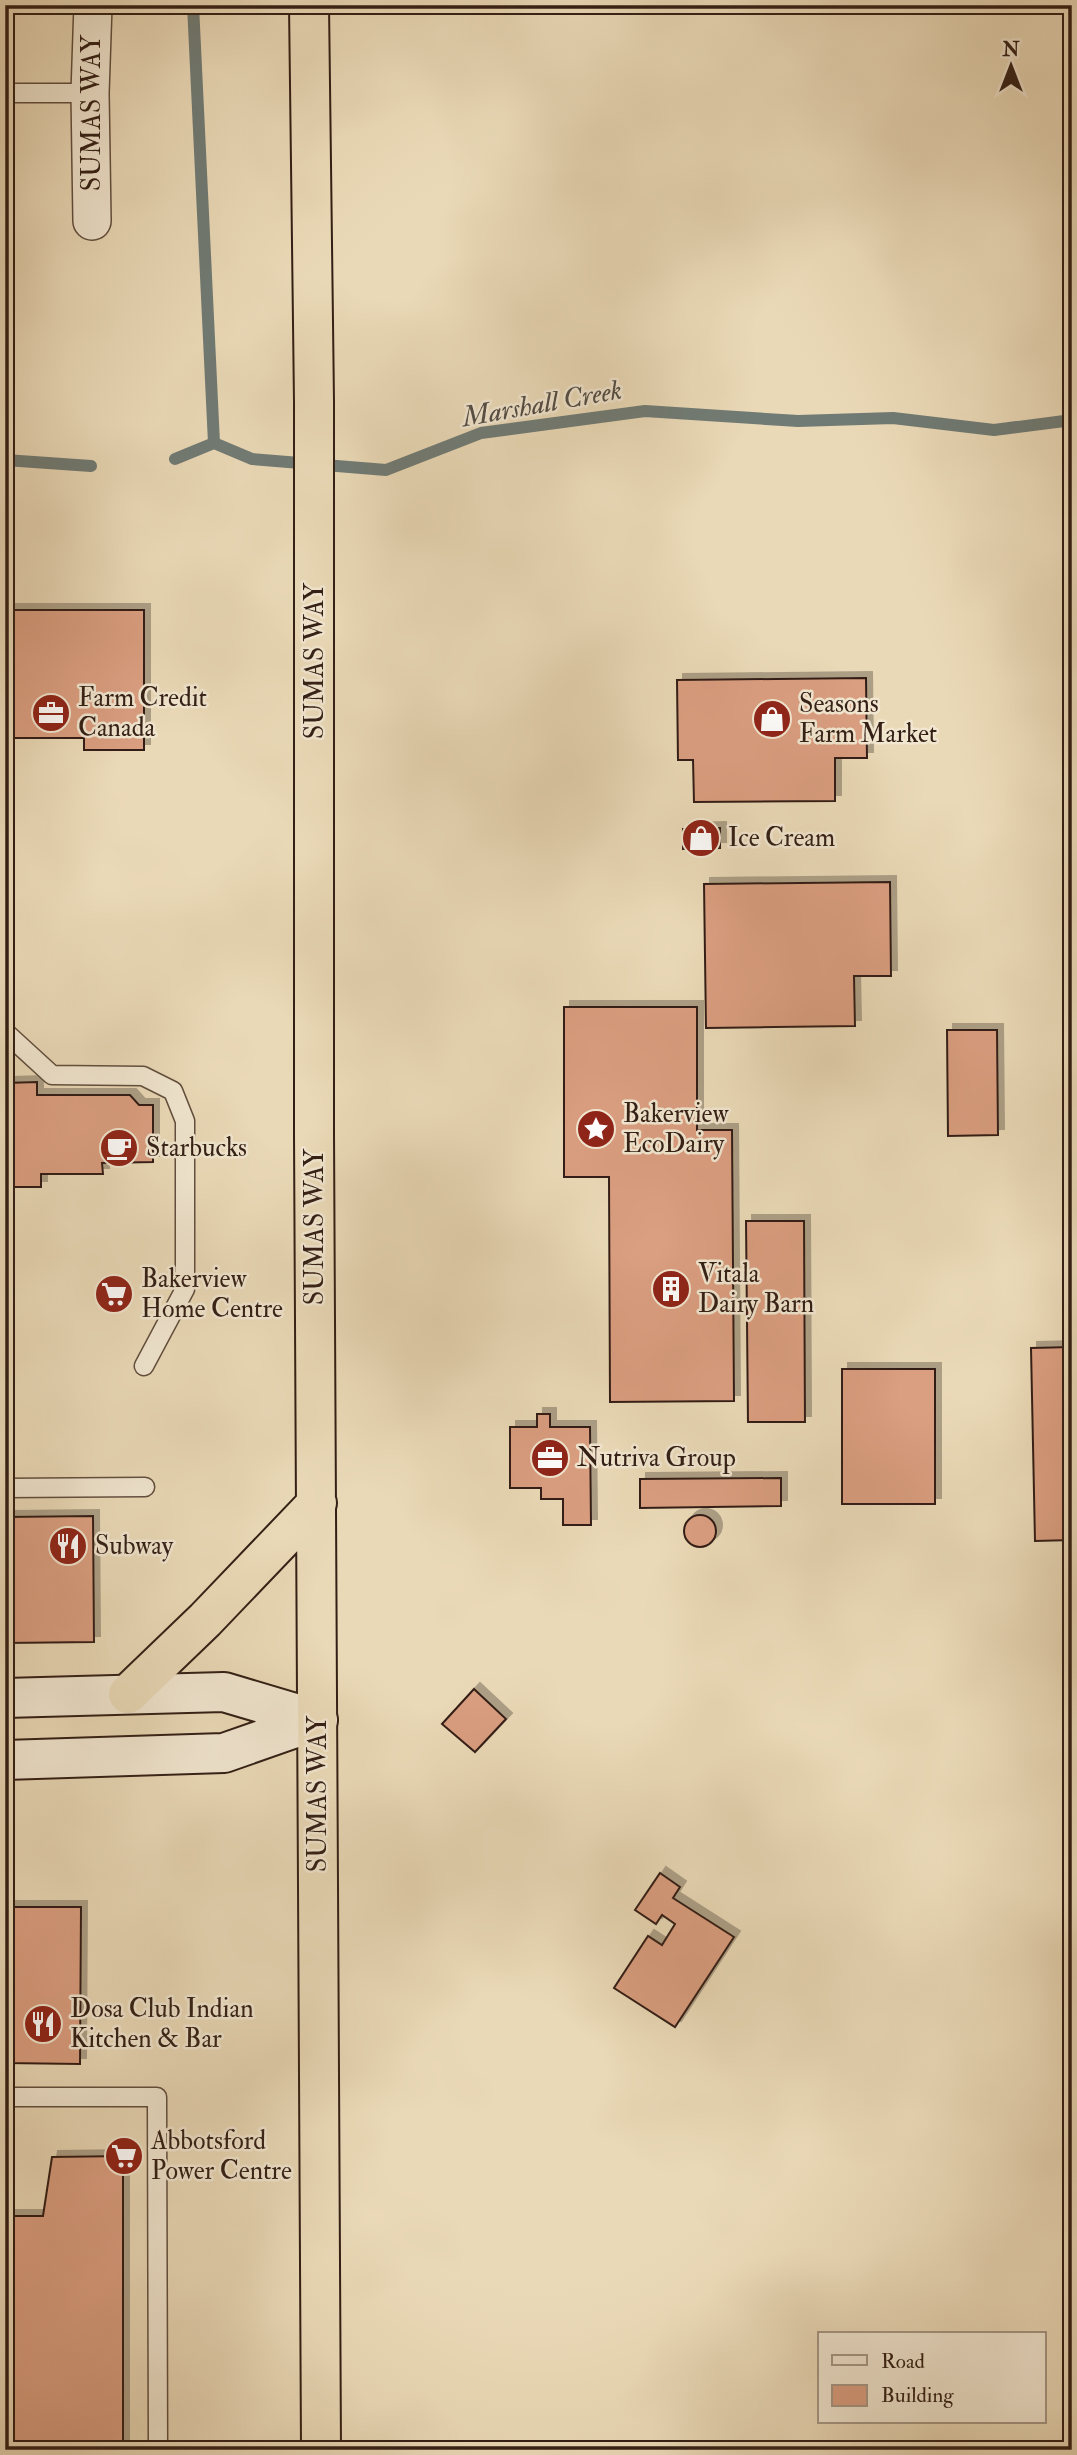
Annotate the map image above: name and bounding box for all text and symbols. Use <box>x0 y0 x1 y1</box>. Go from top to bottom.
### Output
north arrow <box>976 32 1046 102</box>
street label: SUMAS WAY <box>76 34 108 191</box>
text: N <box>1001 38 1020 62</box>
water label: Marshall Creek <box>457 373 625 436</box>
street label: SUMAS WAY <box>299 582 331 739</box>
place label: Farm Credit Canada <box>78 682 207 744</box>
place label: Seasons Farm Market <box>799 688 937 750</box>
office icon: Farm Credit Canada <box>30 692 72 734</box>
shop icon: Seasons Farm Market <box>751 698 793 740</box>
shop icon: Ice Cream <box>680 817 722 859</box>
place label: Ice Cream <box>728 822 835 854</box>
place label: Bakerview EcoDairy <box>623 1098 729 1160</box>
place icon: Bakerview EcoDairy <box>575 1108 617 1150</box>
cafe icon: Starbucks <box>98 1127 140 1169</box>
place label: Starbucks <box>146 1132 247 1164</box>
street label: SUMAS WAY <box>299 1148 331 1305</box>
place label: Vitala Dairy Barn <box>698 1258 814 1320</box>
place label: Bakerview Home Centre <box>141 1263 283 1325</box>
building icon: Vitala Dairy Barn <box>650 1268 692 1310</box>
supermarket icon: Bakerview Home Centre <box>93 1273 135 1315</box>
office icon: Nutriva Group <box>529 1437 571 1479</box>
place label: Nutriva Group <box>577 1442 736 1475</box>
restaurant icon: Subway <box>47 1525 89 1567</box>
place label: Subway <box>95 1530 174 1562</box>
street label: SUMAS WAY <box>302 1715 334 1872</box>
place label: Dosa Club Indian Kitchen & Bar <box>70 1993 254 2055</box>
restaurant icon: Dosa Club Indian Kitchen & Bar <box>22 2003 64 2045</box>
place label: Abbotsford Power Centre <box>150 2125 292 2187</box>
supermarket icon: Abbotsford Power Centre <box>103 2135 145 2177</box>
legend <box>818 2332 1046 2424</box>
text: Road <box>881 2348 926 2375</box>
text: Building <box>881 2382 954 2409</box>

